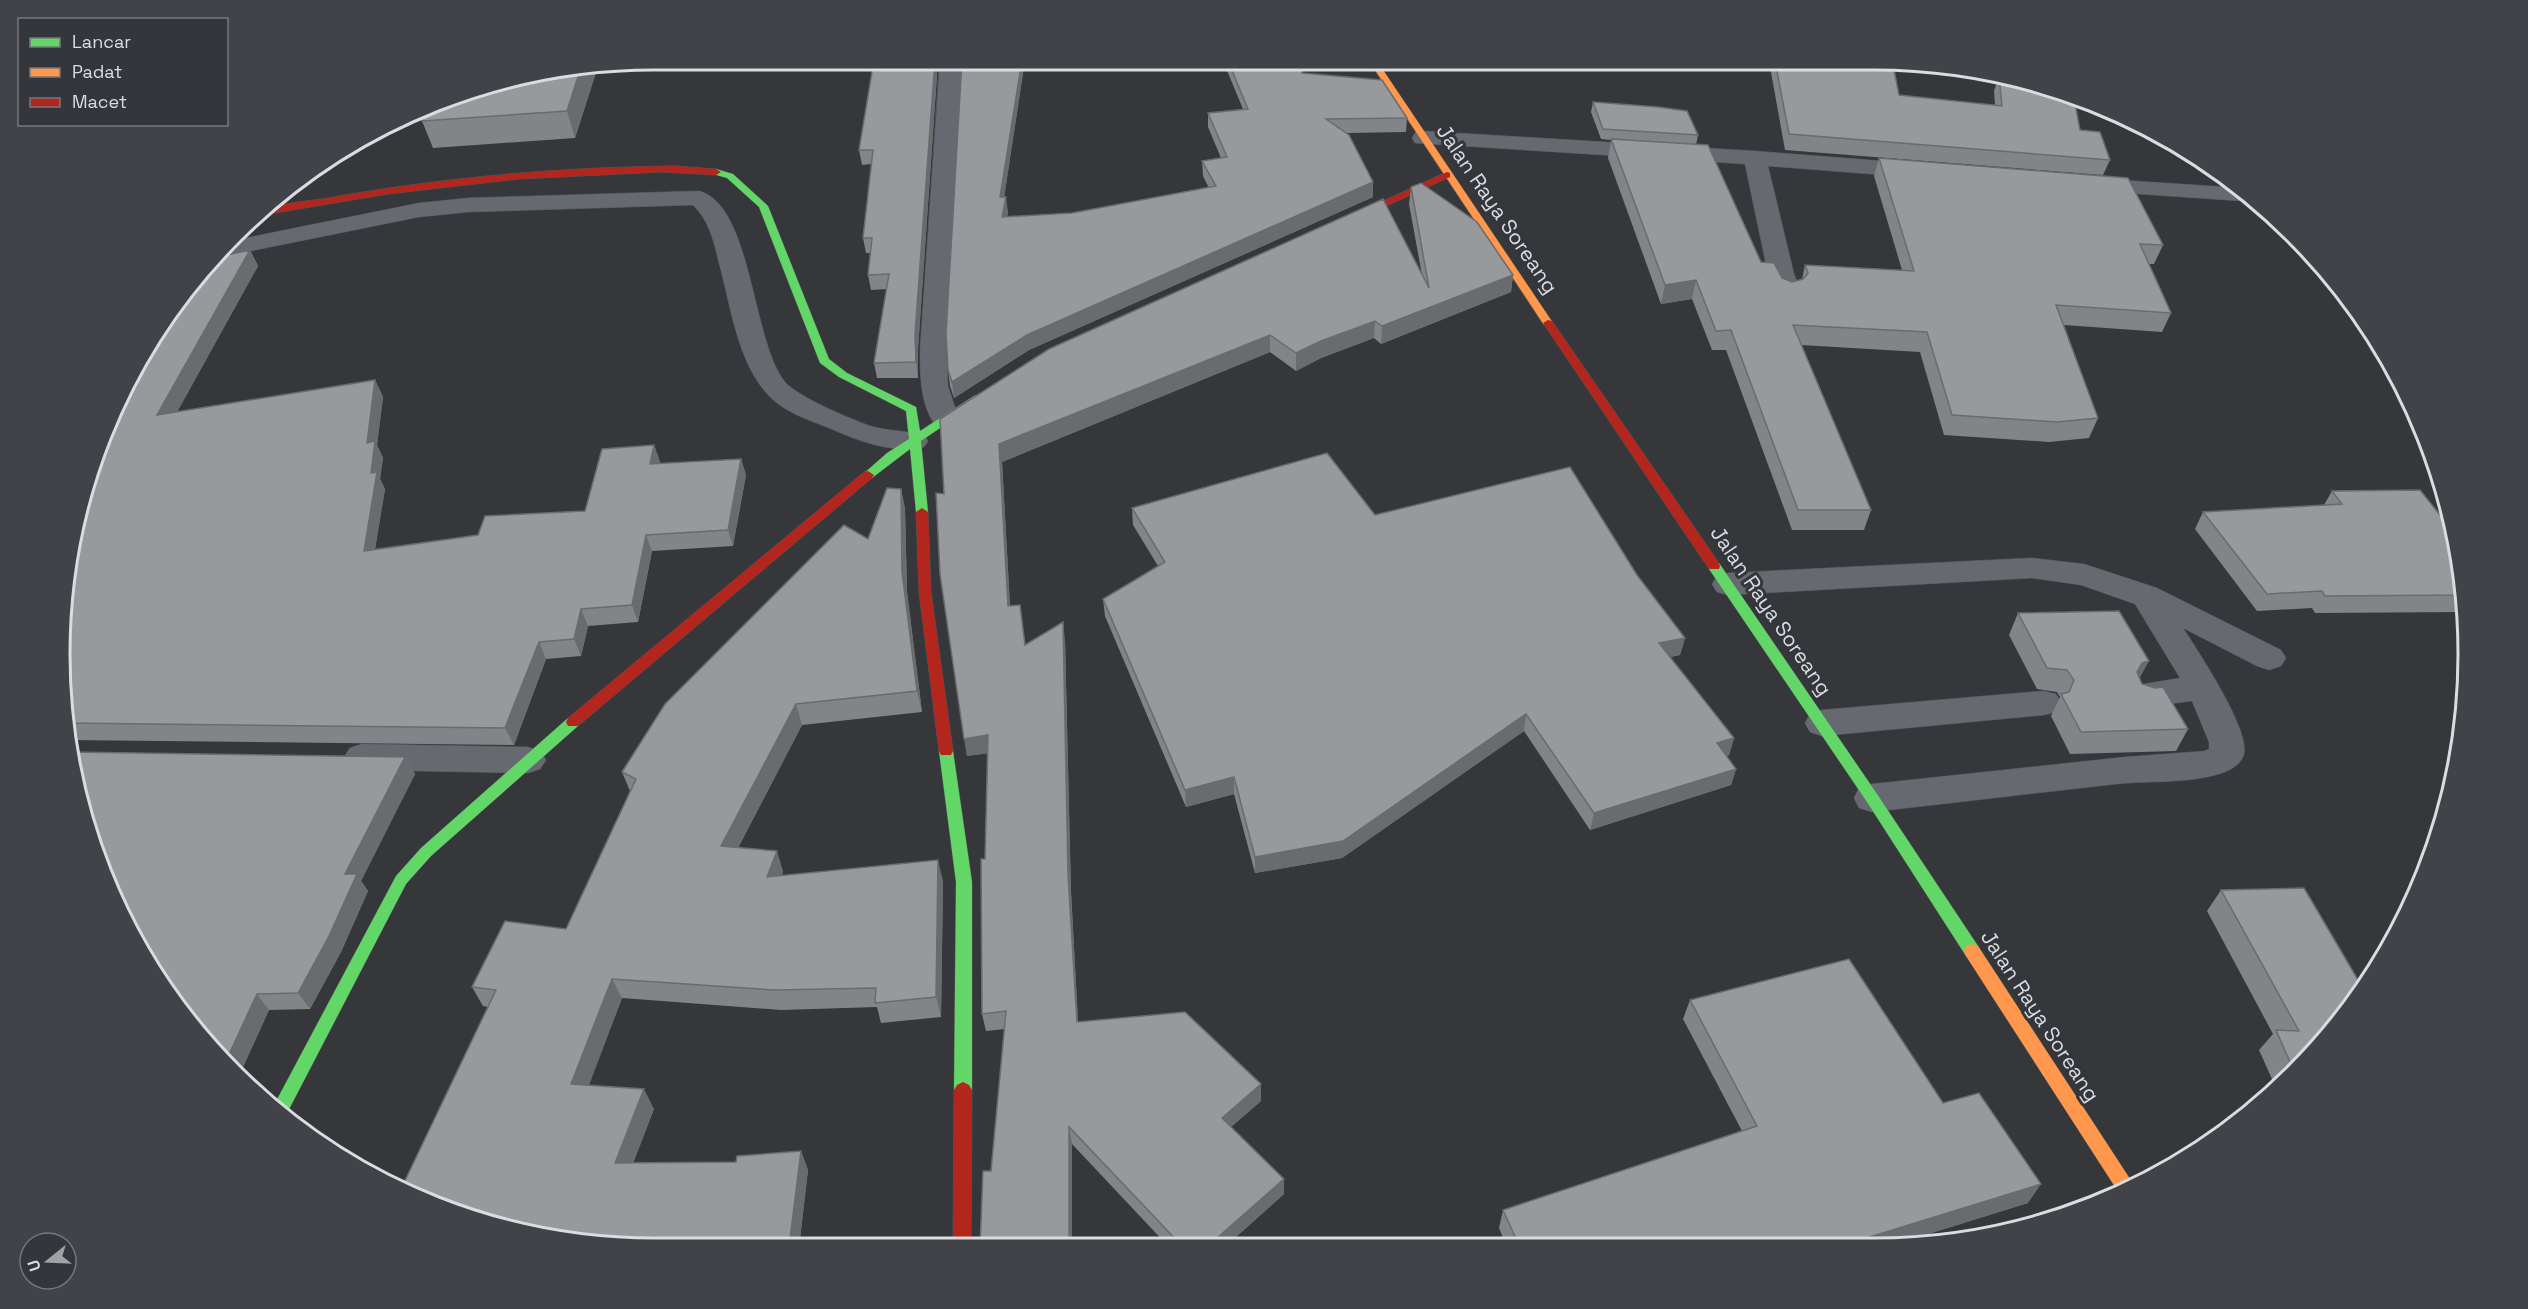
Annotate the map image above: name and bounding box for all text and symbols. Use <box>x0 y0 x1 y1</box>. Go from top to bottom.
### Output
legend <box>18 18 228 126</box>
text: Lancar <box>72 30 131 53</box>
text: Padat <box>72 60 122 83</box>
text: Macet <box>72 90 127 113</box>
street label: Jalan Raya Soreang <box>1431 119 1564 299</box>
street label: Jalan Raya Soreang <box>1705 521 1838 701</box>
street label: Jalan Raya Soreang <box>1975 925 2106 1107</box>
north arrow <box>18 1231 78 1291</box>
text: U <box>23 1257 46 1274</box>

